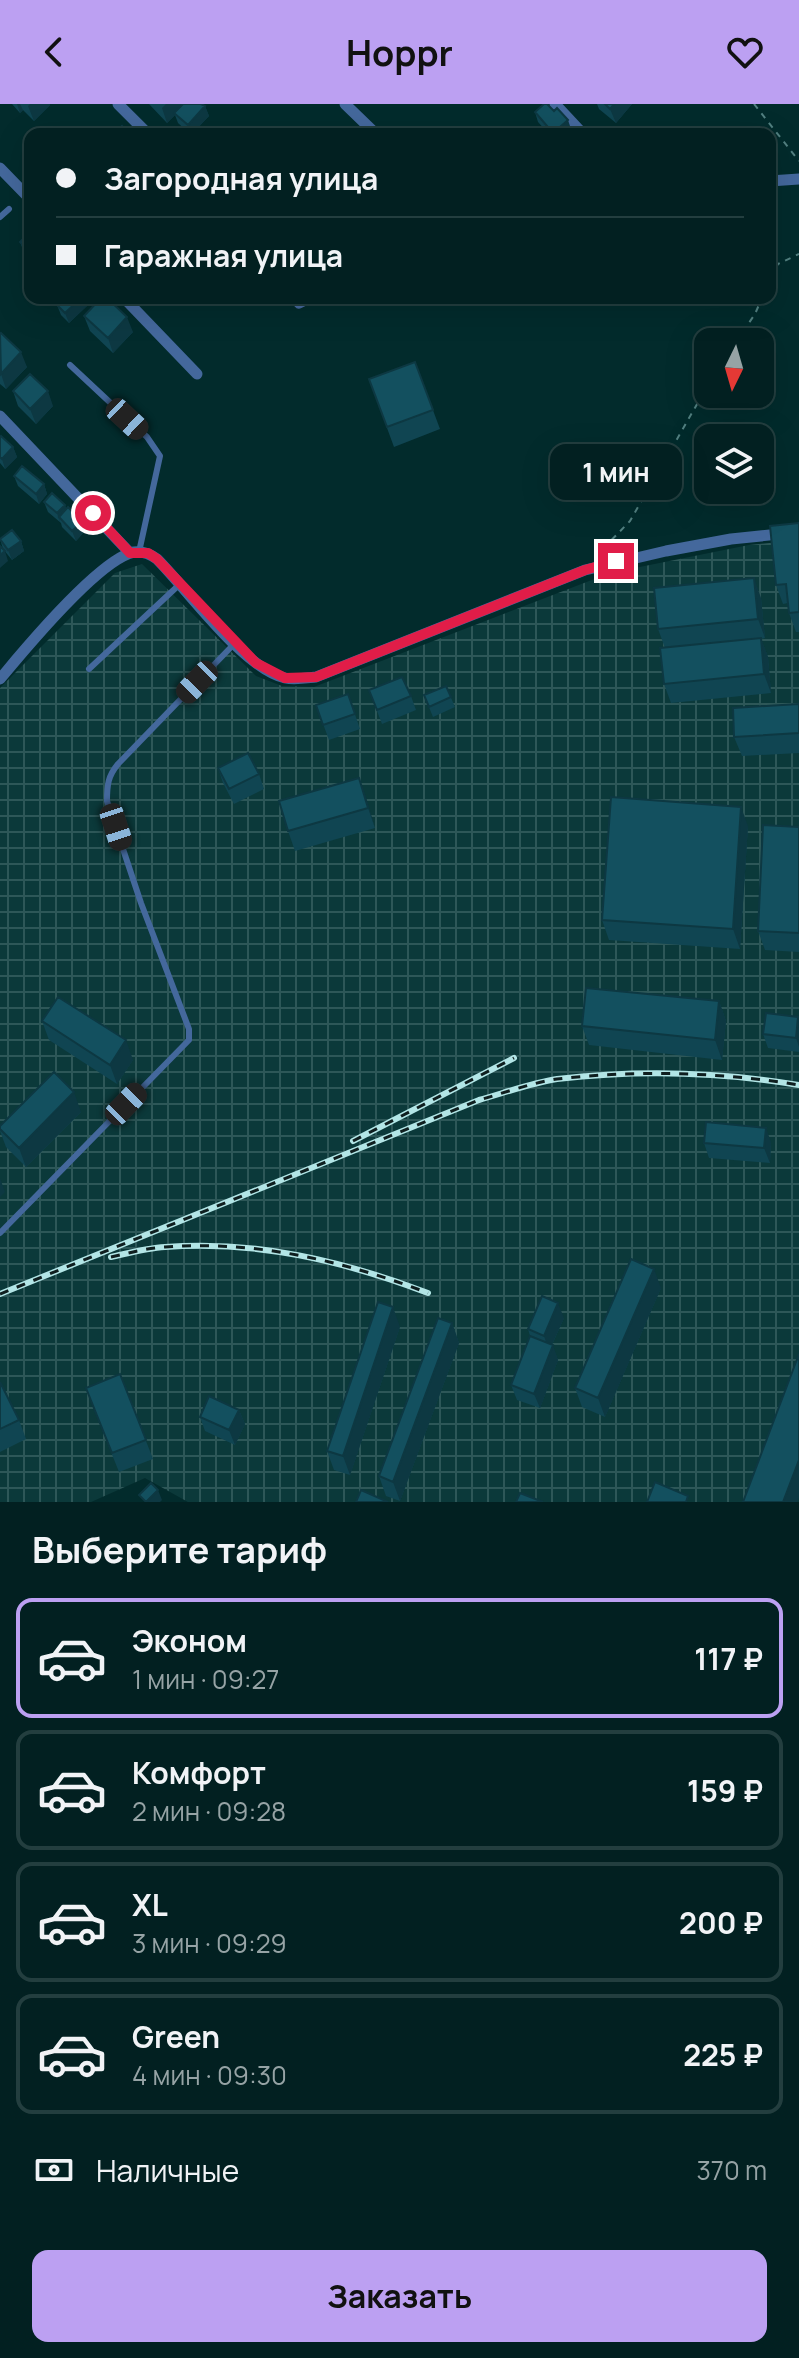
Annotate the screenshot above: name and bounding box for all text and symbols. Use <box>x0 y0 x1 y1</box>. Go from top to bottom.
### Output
text: Hoppr <box>346 28 453 77</box>
icon: back <box>32 30 76 74</box>
icon: heart <box>723 30 767 74</box>
text: Загородная улица <box>104 158 378 199</box>
text: Гаражная улица <box>104 235 343 276</box>
north arrow <box>694 328 774 408</box>
map controls <box>694 328 774 504</box>
car <box>101 394 153 444</box>
button: layers <box>694 424 774 504</box>
callout: 1 мин <box>550 445 682 501</box>
text: 1 мин <box>582 454 650 490</box>
route start <box>75 495 111 531</box>
route end <box>598 543 634 579</box>
car <box>172 656 222 708</box>
car <box>97 800 135 854</box>
car <box>101 1078 151 1130</box>
text: Выберите тариф <box>32 1525 327 1574</box>
text: Эконом <box>132 1620 247 1661</box>
icon: car <box>36 1622 108 1694</box>
text: 117 ₽ <box>694 1638 763 1679</box>
text: 1 мин · 09:27 <box>132 1661 279 1697</box>
text: Комфорт <box>132 1752 266 1793</box>
icon: car <box>36 1754 108 1826</box>
text: 159 ₽ <box>687 1770 763 1811</box>
text: 2 мин · 09:28 <box>132 1793 286 1829</box>
text: XL <box>132 1884 168 1925</box>
icon: car <box>36 1886 108 1958</box>
text: 200 ₽ <box>679 1902 763 1943</box>
text: 3 мин · 09:29 <box>132 1925 287 1961</box>
text: Green <box>132 2016 220 2057</box>
icon: car <box>36 2018 108 2090</box>
text: 225 ₽ <box>683 2034 763 2075</box>
text: 4 мин · 09:30 <box>132 2057 287 2093</box>
icon: cash <box>32 2148 76 2192</box>
text: Наличные <box>96 2150 239 2191</box>
text: 370 m <box>696 2152 767 2188</box>
button: Заказать <box>32 2250 767 2342</box>

